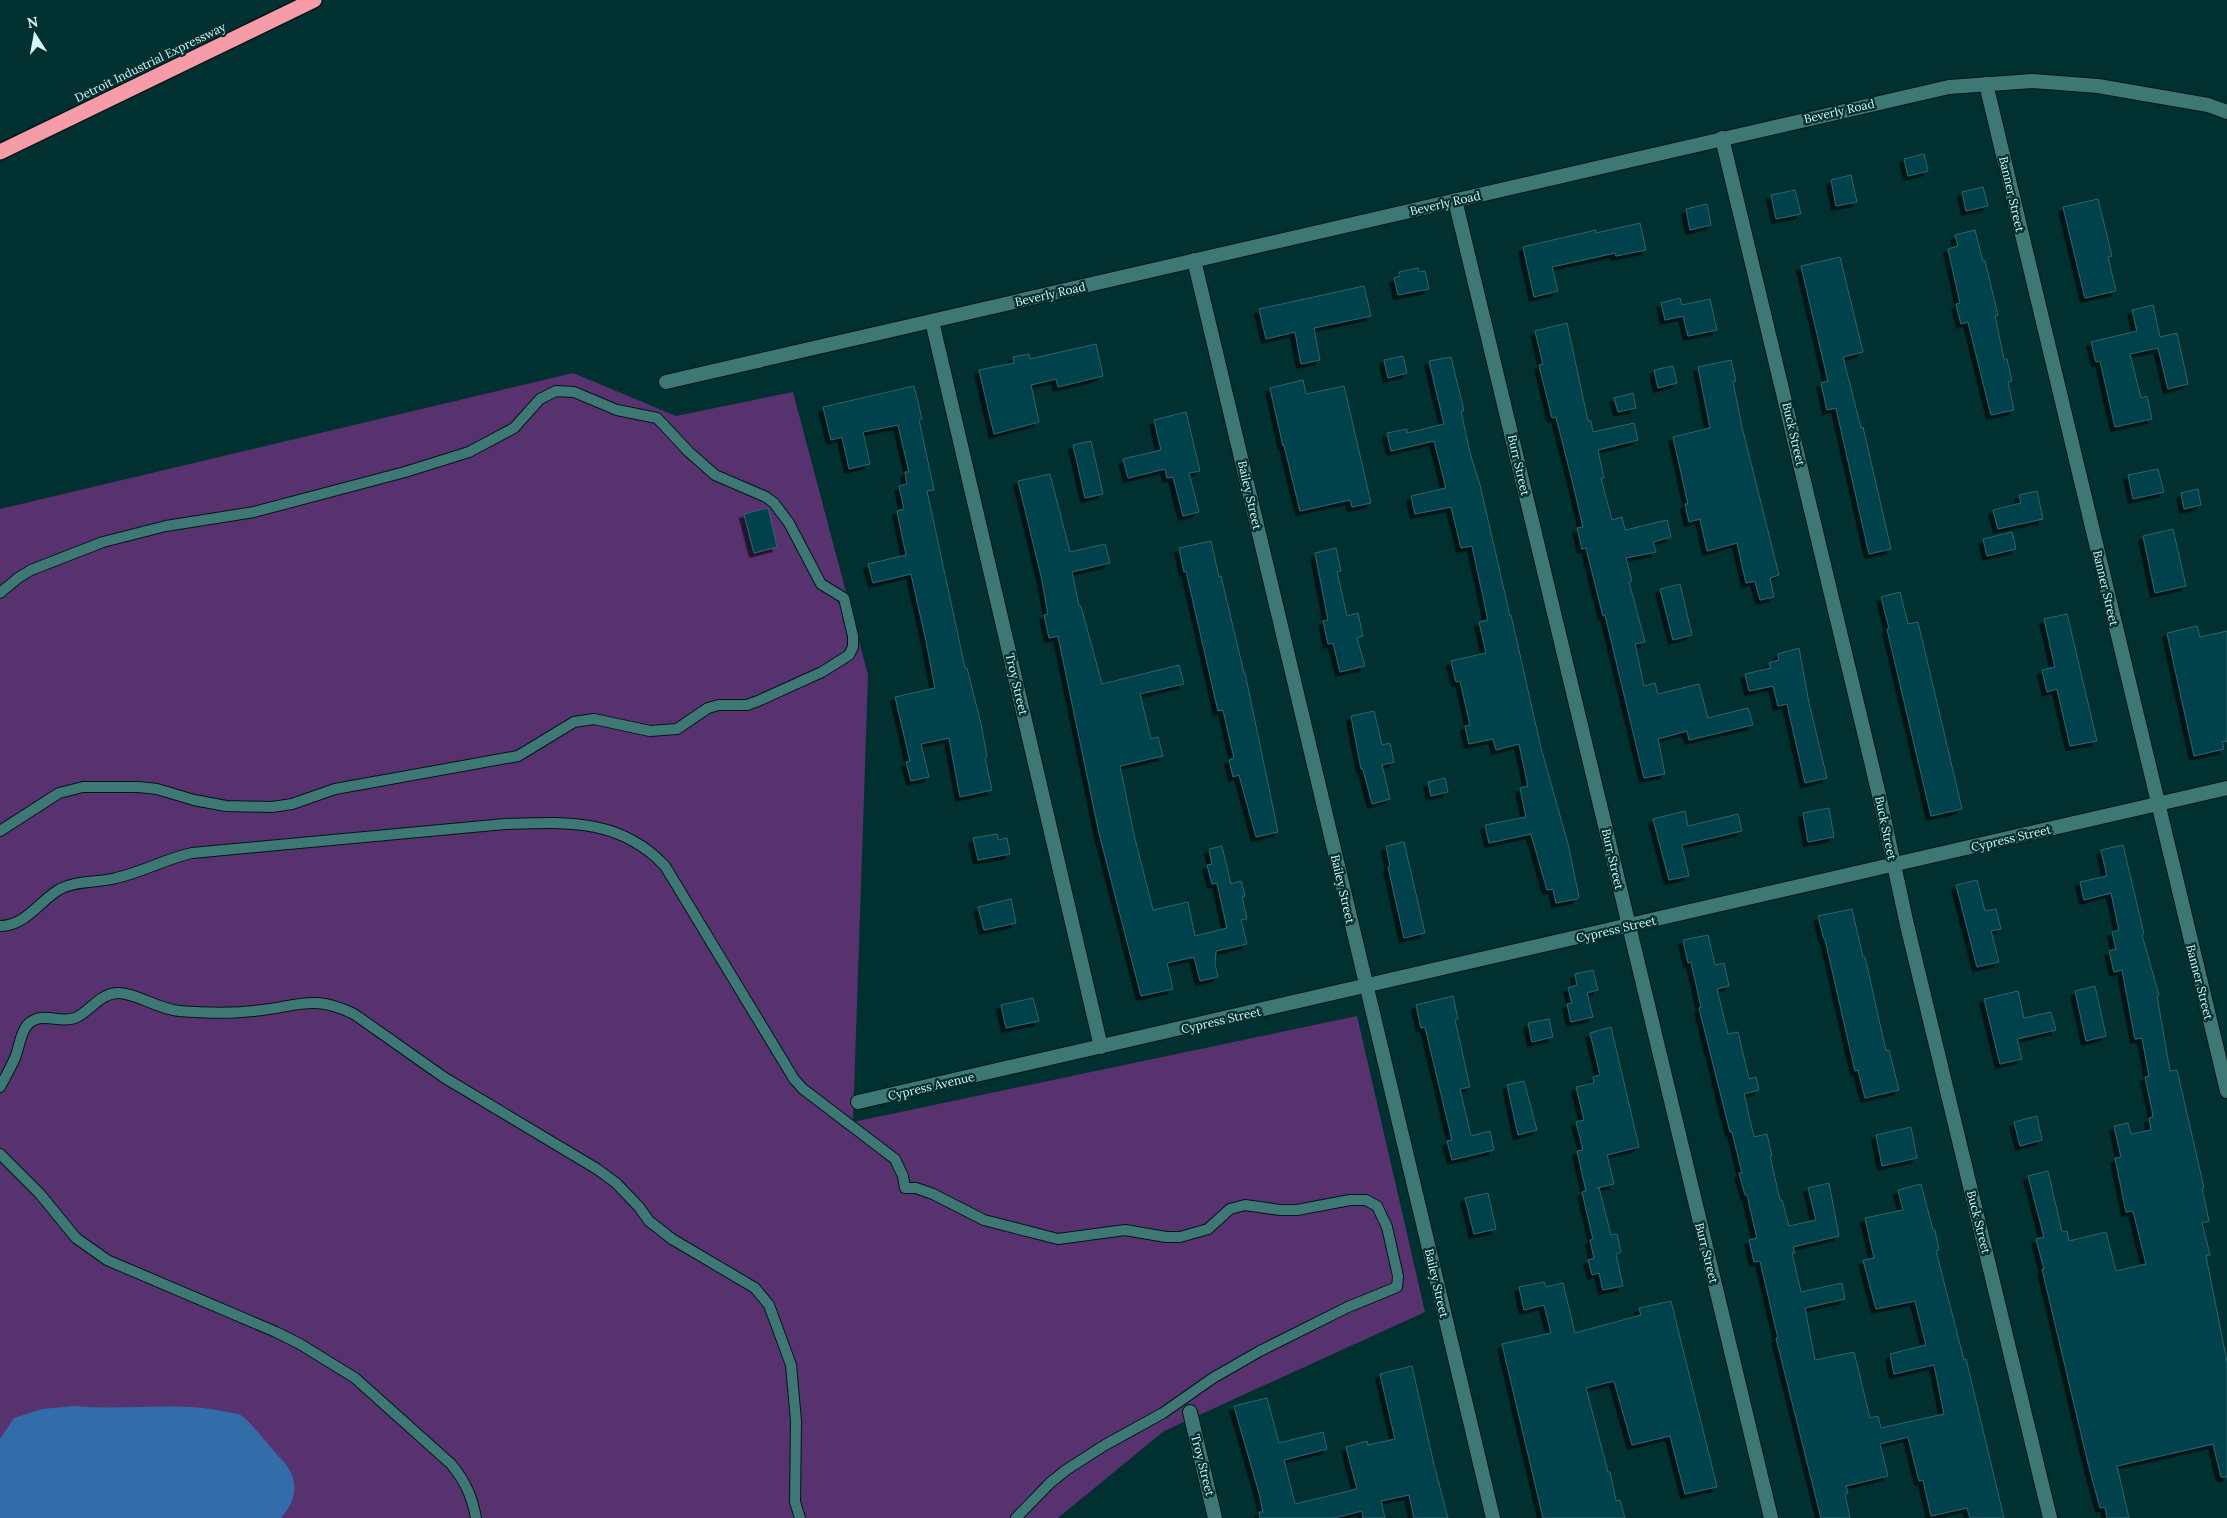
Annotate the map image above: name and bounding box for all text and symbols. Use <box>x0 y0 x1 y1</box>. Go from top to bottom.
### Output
north arrow <box>10 10 60 60</box>
text: N <box>25 12 40 32</box>
street label: Detroit Industrial Expressway <box>72 19 229 105</box>
street label: Beverly Road <box>1802 96 1876 126</box>
street label: Banner Street <box>1996 155 2028 234</box>
street label: Beverly Road <box>1408 188 1482 218</box>
street label: Beverly Road <box>1013 279 1087 309</box>
street label: Buck Street <box>1779 401 1809 467</box>
street label: Burr Street <box>1505 433 1533 497</box>
street label: Bailey Street <box>1235 459 1265 531</box>
street label: Banner Street <box>2090 549 2122 628</box>
street label: Troy Street <box>1003 652 1031 717</box>
street label: Buck Street <box>1872 795 1900 861</box>
street label: Cypress Street <box>1969 821 2053 855</box>
street label: Burr Street <box>1599 827 1627 891</box>
street label: Bailey Street <box>1328 853 1358 925</box>
street label: Cypress Street <box>1574 912 1658 946</box>
street label: Banner Street <box>2183 943 2217 1022</box>
street label: Cypress Street <box>1179 1003 1263 1037</box>
street label: Cypress Avenue <box>886 1069 976 1103</box>
street label: Buck Street <box>1964 1189 1994 1255</box>
street label: Burr Street <box>1692 1221 1722 1285</box>
street label: Bailey Street <box>1422 1247 1452 1319</box>
street label: Troy Street <box>1188 1433 1218 1498</box>

